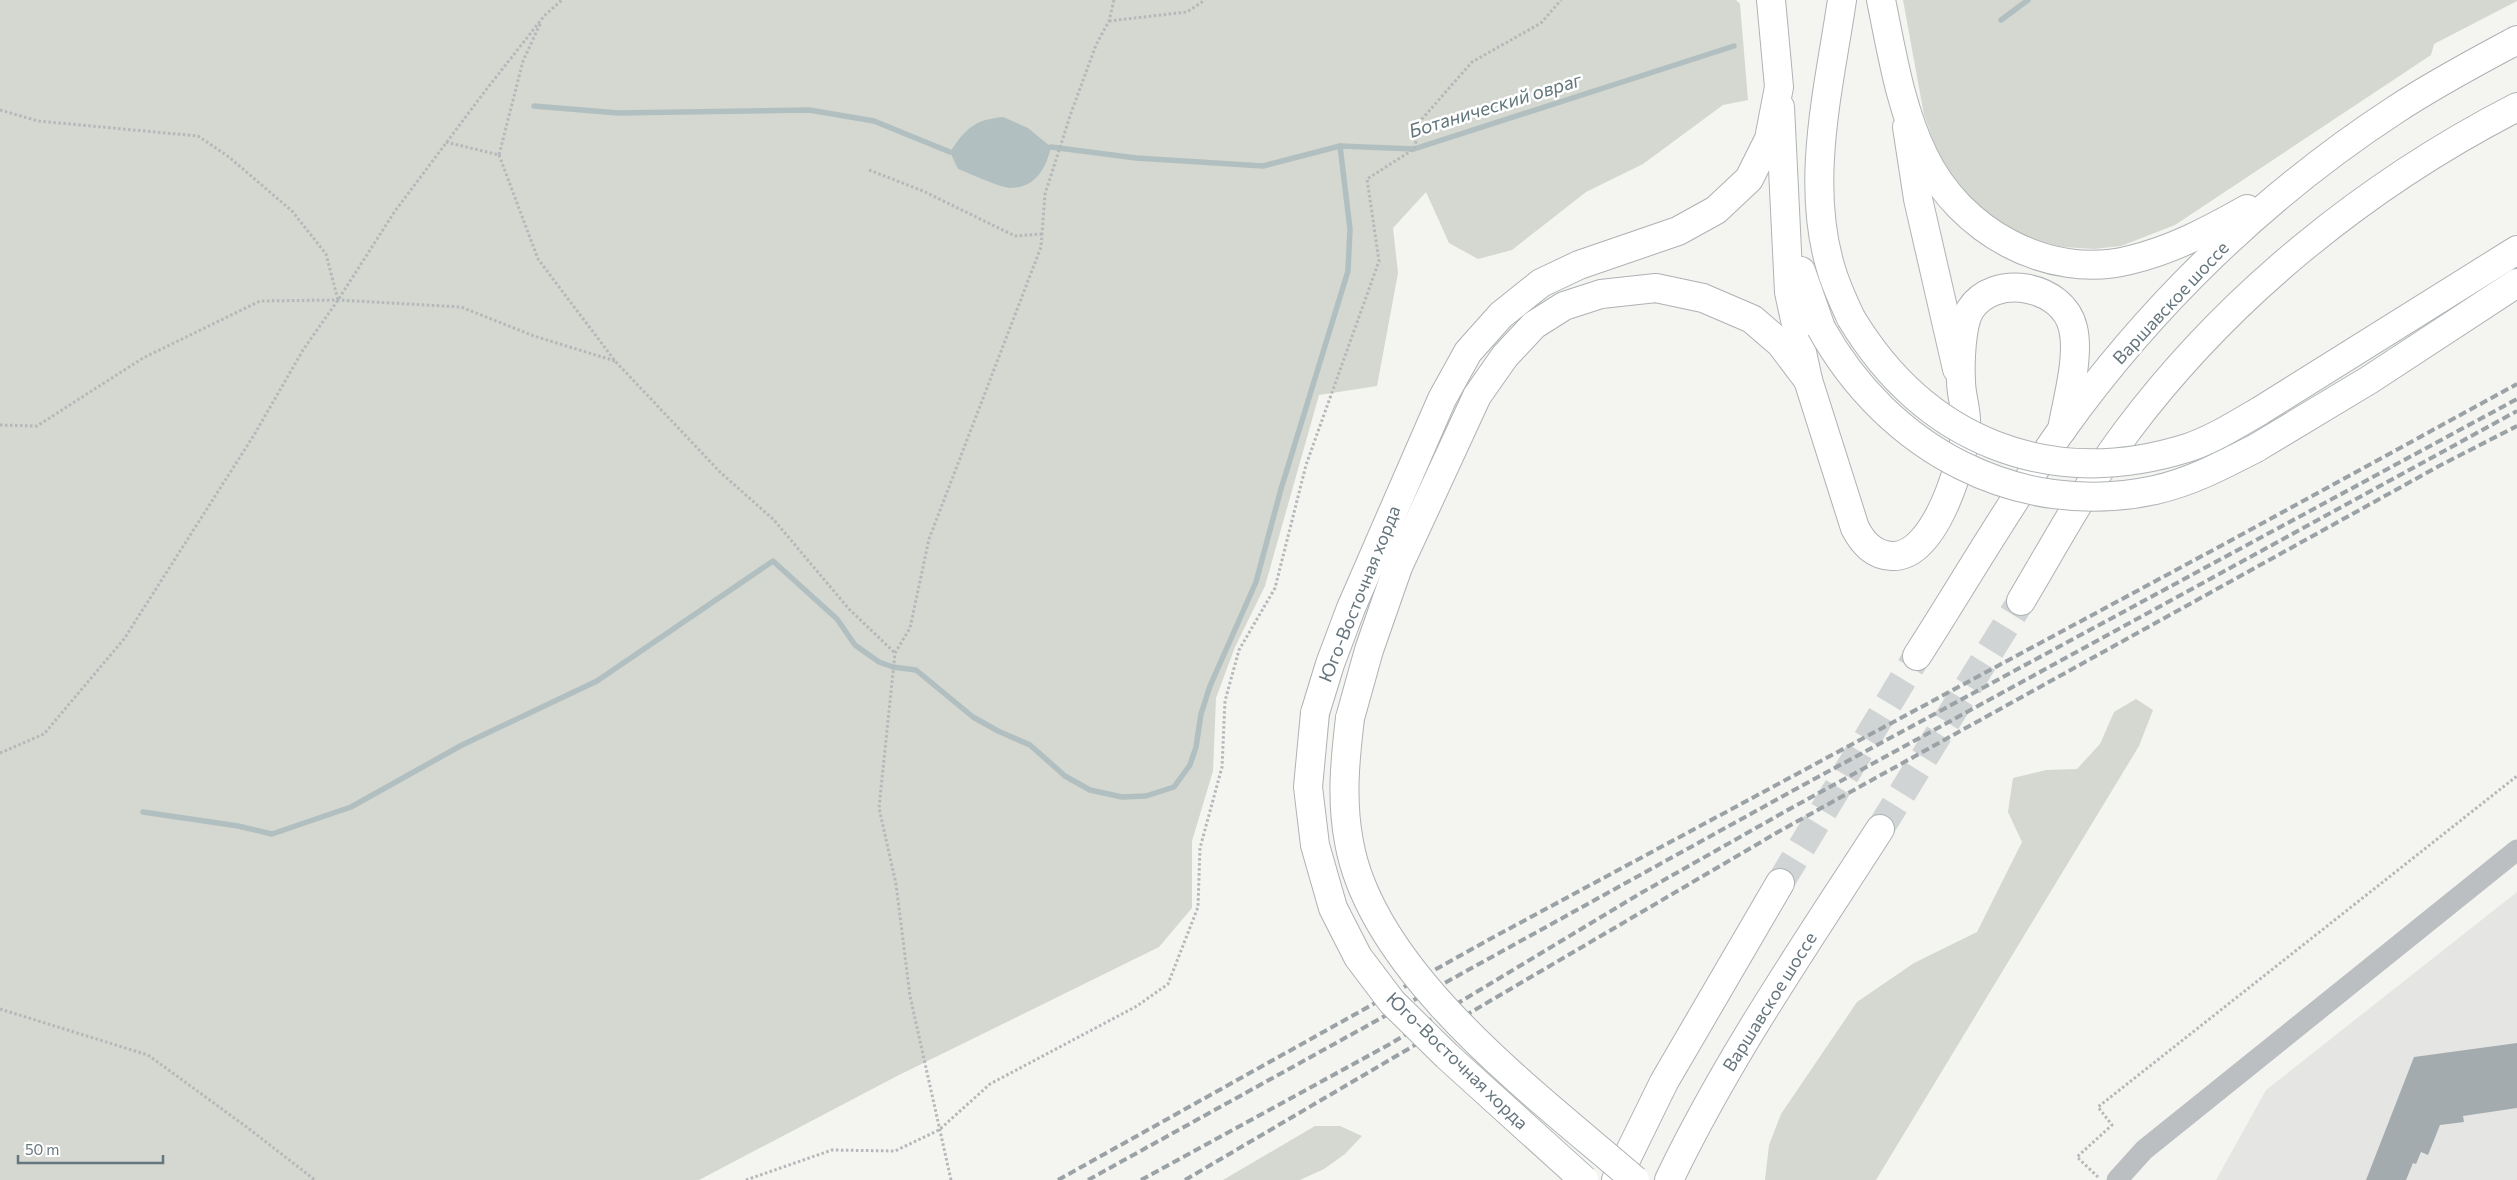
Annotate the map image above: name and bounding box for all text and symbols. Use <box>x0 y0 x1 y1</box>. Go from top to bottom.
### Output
water label: Ботанический овраг <box>1406 67 1585 142</box>
street label: Варшавское шоссе <box>2108 236 2233 368</box>
street label: Юго-Восточная хорда <box>1314 502 1405 685</box>
street label: Варшавское шоссе <box>1717 928 1821 1075</box>
street label: Юго-Восточная хорда <box>1382 987 1533 1134</box>
scale bar <box>18 1132 162 1164</box>
text: 50 m <box>25 1140 59 1158</box>

